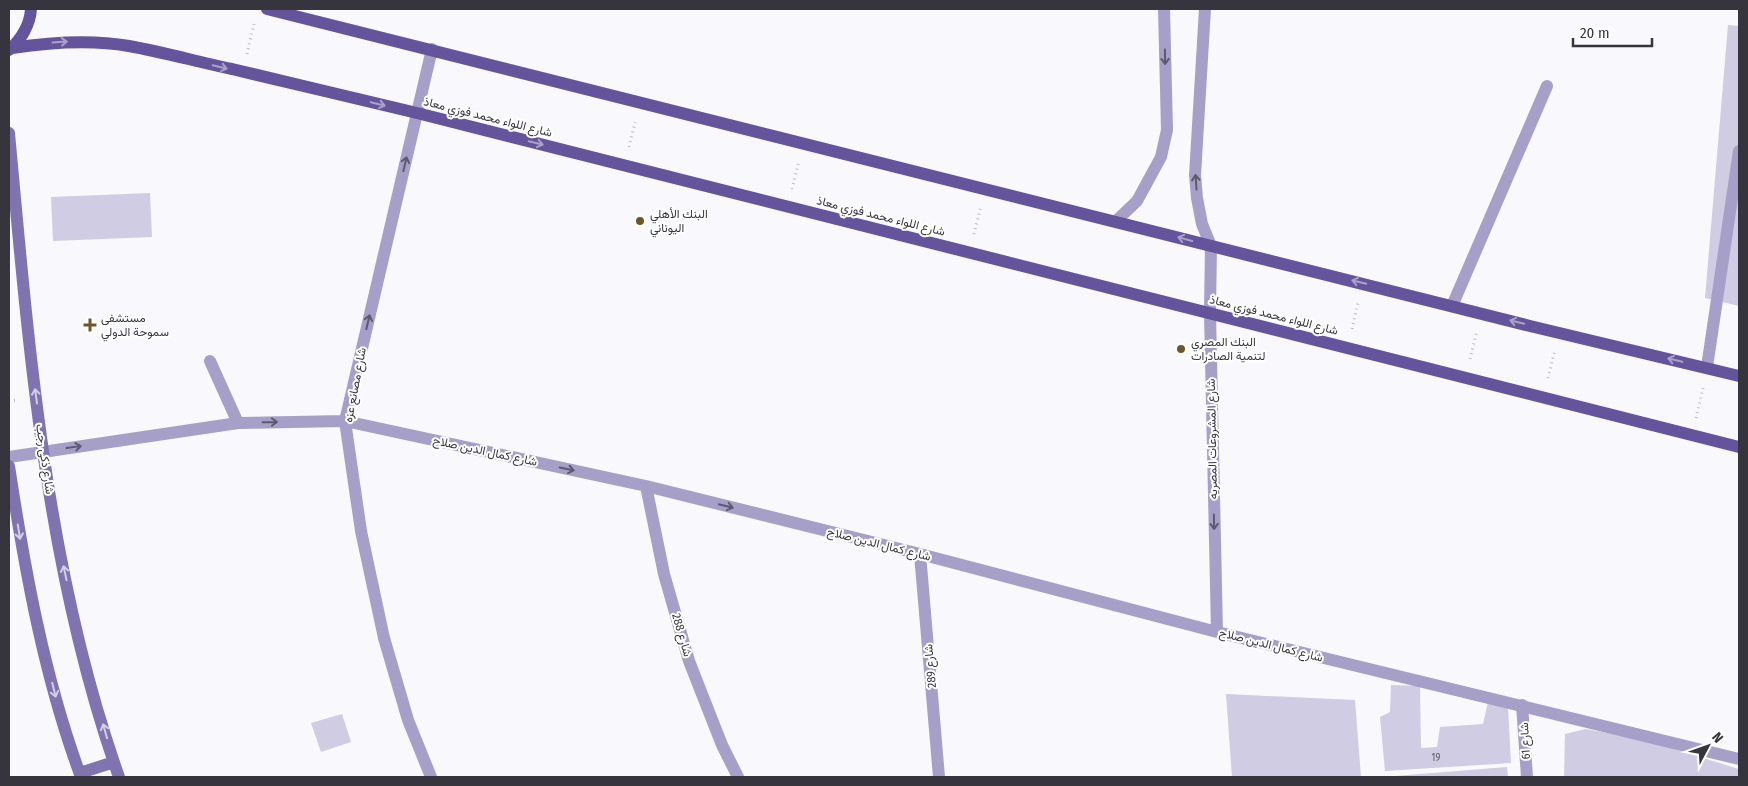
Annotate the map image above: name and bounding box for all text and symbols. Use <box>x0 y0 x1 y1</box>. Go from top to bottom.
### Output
scale bar <box>1573 15 1652 47</box>
text: 20 m <box>1580 24 1610 42</box>
one-way arrow <box>52 37 68 46</box>
one-way arrow <box>1160 49 1170 65</box>
one-way arrow <box>212 63 228 72</box>
street label: شارع اللواء محمد فوزي معاذ <box>422 94 554 143</box>
one-way arrow <box>370 100 386 109</box>
one-way arrow <box>527 139 543 148</box>
one-way arrow <box>401 157 410 173</box>
one-way arrow <box>1191 174 1200 190</box>
street label: شارع اللواء محمد فوزي معاذ <box>815 193 947 242</box>
place label: البنك الأهلي اليوناني <box>650 207 708 238</box>
marker: البنك الأهلي اليوناني <box>634 215 646 227</box>
one-way arrow <box>1177 234 1193 243</box>
one-way arrow <box>1352 277 1368 287</box>
street label: شارع اللواء محمد فوزي معاذ <box>1208 292 1340 341</box>
place label: مستشفى سموحة الدولي <box>101 311 169 342</box>
one-way arrow <box>364 315 373 331</box>
one-way arrow <box>1509 317 1525 326</box>
marker: مستشفى سموحة الدولي <box>83 318 97 332</box>
place label: البنك المصري لتنمية الصادرات <box>1191 335 1265 364</box>
marker: البنك المصري لتنمية الصادرات <box>1175 343 1187 355</box>
street label: شارع مصانع عزه <box>341 346 371 424</box>
one-way arrow <box>1667 355 1683 364</box>
street label: شارع المشروعات المصريه <box>1204 378 1222 499</box>
one-way arrow <box>31 388 41 404</box>
one-way arrow <box>262 418 278 427</box>
street label: شارع ذكى رجب <box>31 423 57 495</box>
street label: شارع كمال الدين صلاح <box>431 433 538 471</box>
one-way arrow <box>66 442 82 452</box>
one-way arrow <box>559 465 575 474</box>
one-way arrow <box>717 501 733 511</box>
one-way arrow <box>1209 514 1219 530</box>
one-way arrow <box>14 523 24 539</box>
street label: شارع كمال الدين صلاح <box>825 524 932 566</box>
one-way arrow <box>59 566 69 582</box>
street label: شارع 288 <box>667 612 695 659</box>
street label: شارع كمال الدين صلاح <box>1217 625 1324 667</box>
street label: شارع 289 <box>921 643 941 688</box>
one-way arrow <box>50 682 59 698</box>
north arrow <box>1683 721 1733 771</box>
street label: شارع 61 <box>1517 722 1535 760</box>
one-way arrow <box>99 723 109 739</box>
text: N <box>1708 729 1727 747</box>
house number: 19 <box>1432 752 1441 764</box>

